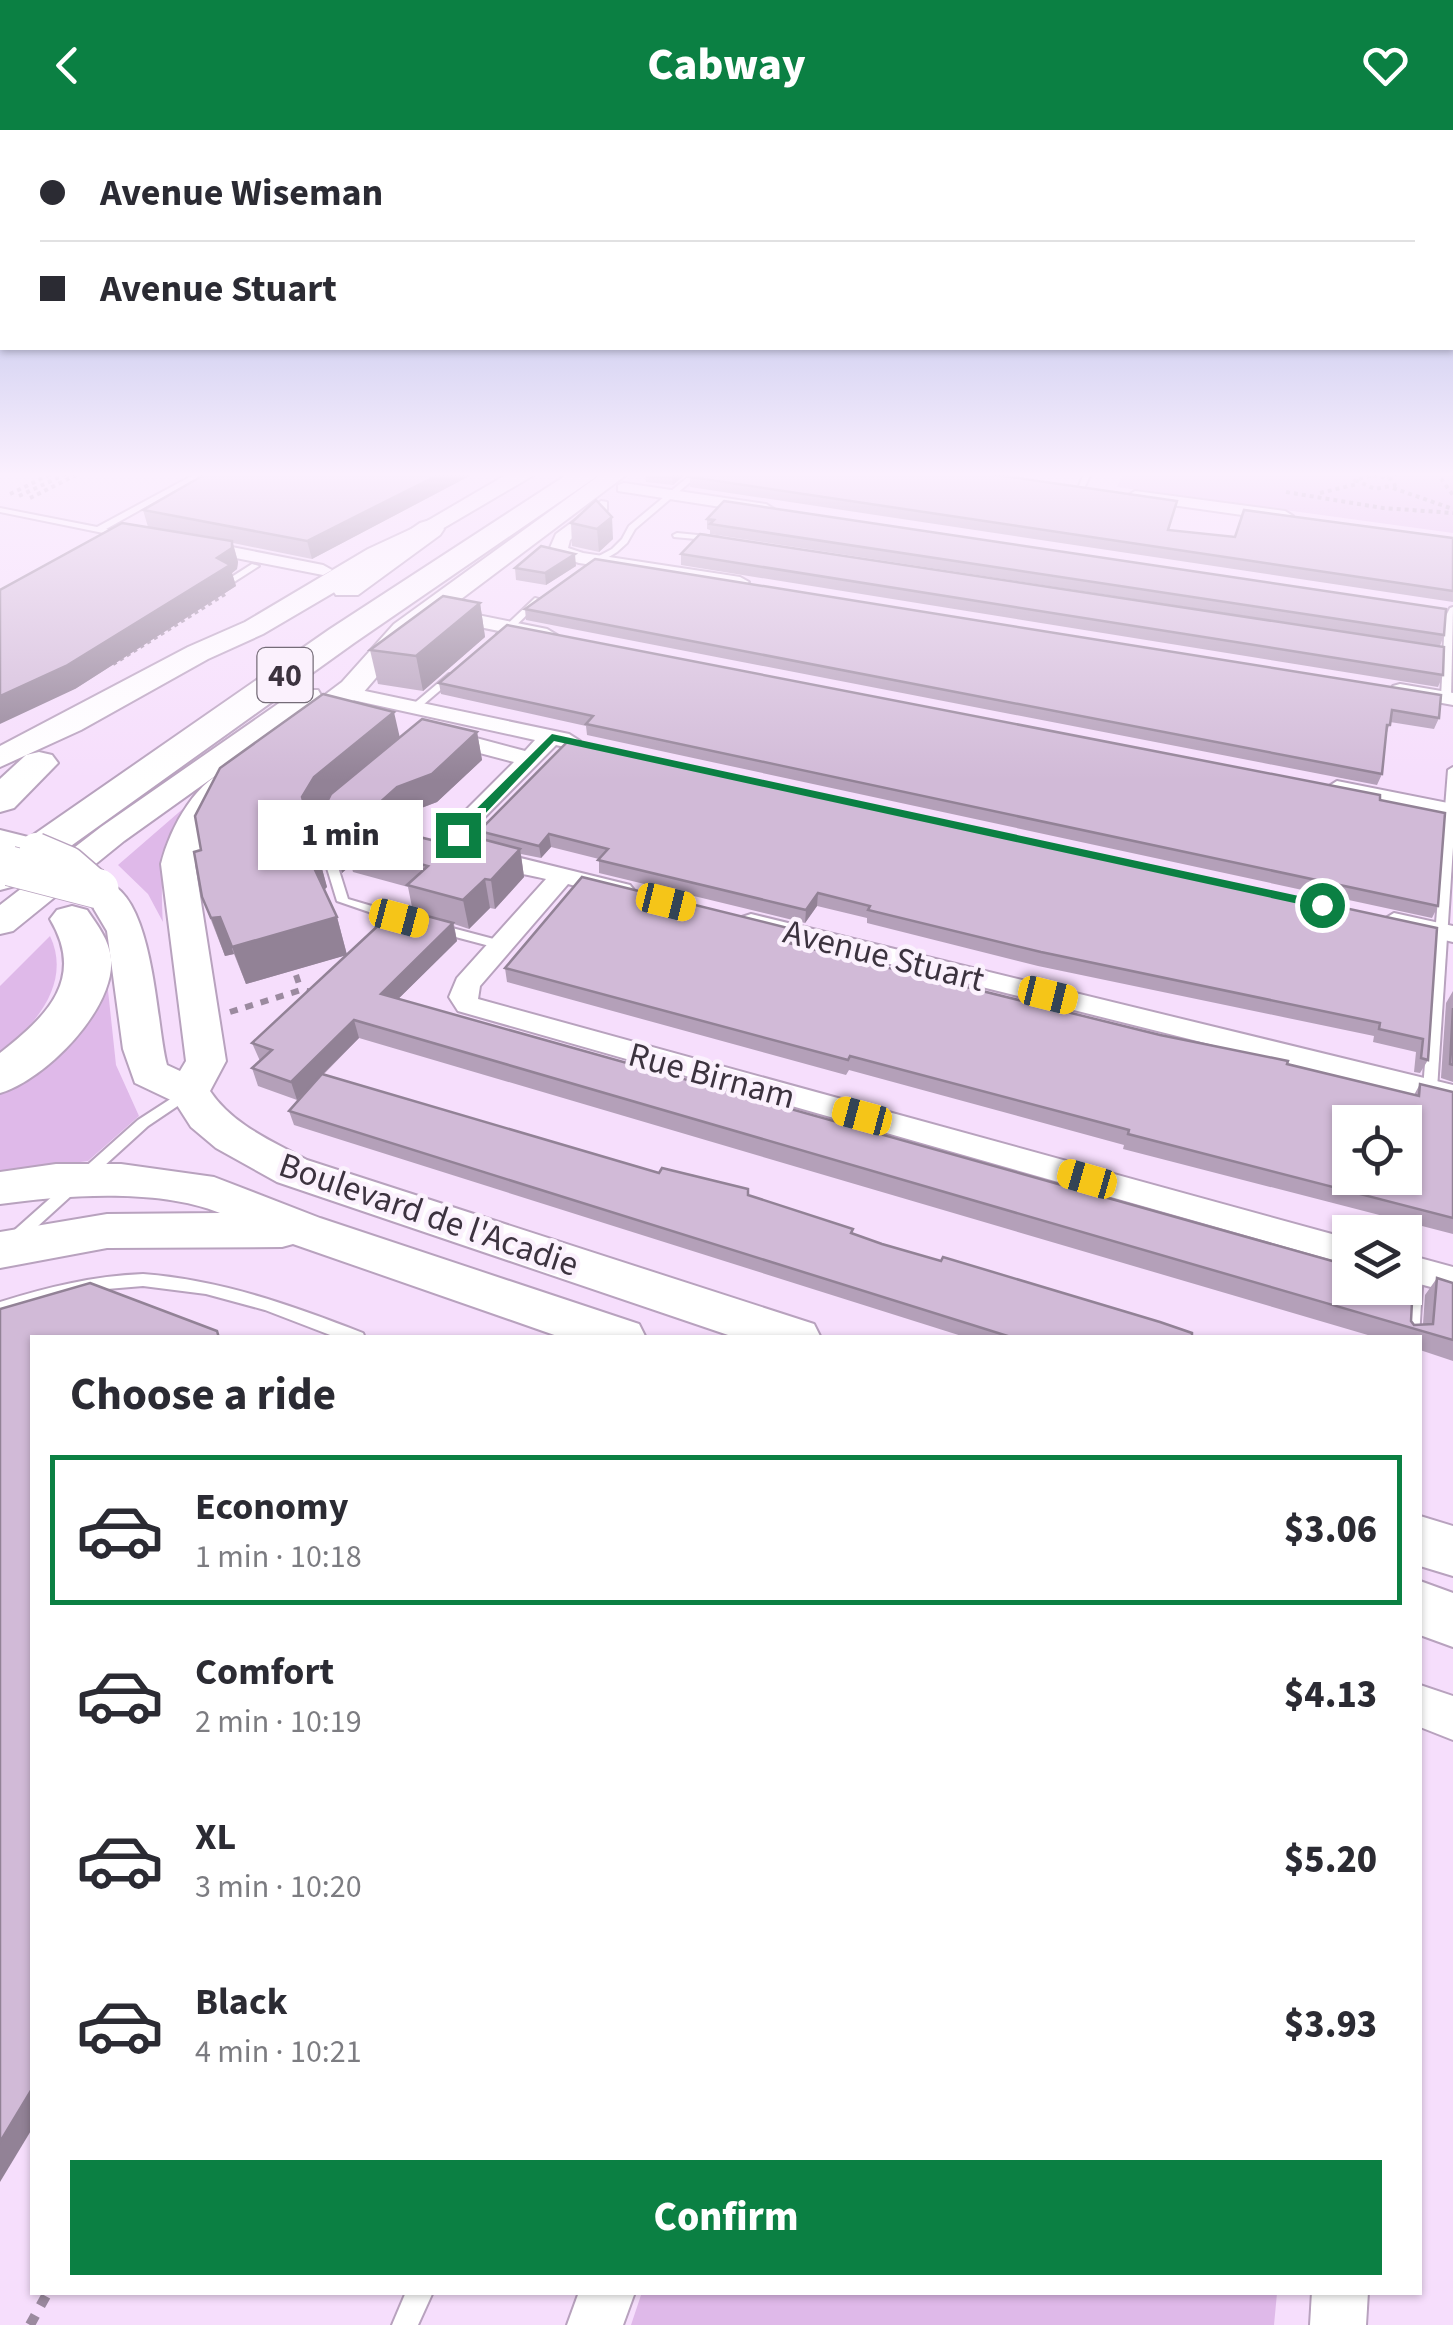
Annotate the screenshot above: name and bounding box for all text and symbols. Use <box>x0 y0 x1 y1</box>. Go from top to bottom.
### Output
text: Cabway <box>647 33 806 97</box>
icon: back <box>40 38 95 93</box>
icon: heart <box>1358 38 1413 93</box>
text: Avenue Wiseman <box>100 166 383 220</box>
text: Avenue Stuart <box>100 262 337 316</box>
road number: 40 <box>258 648 312 702</box>
callout: 1 min <box>258 800 423 870</box>
text: 1 min <box>301 812 380 858</box>
route end <box>436 813 481 858</box>
car <box>633 880 699 924</box>
route start <box>1300 883 1345 928</box>
car <box>366 896 432 940</box>
street label: Avenue Stuart <box>778 907 990 1005</box>
car <box>1015 973 1081 1017</box>
street label: Rue Birnam <box>623 1030 801 1122</box>
car <box>829 1094 895 1138</box>
map controls <box>1332 1105 1422 1305</box>
button: locate <box>1332 1105 1422 1195</box>
street label: Boulevard de l'Acadie <box>272 1140 585 1290</box>
car <box>1054 1156 1120 1202</box>
button: layers <box>1332 1215 1422 1305</box>
text: Choose a ride <box>70 1363 336 1427</box>
text: Economy <box>195 1480 348 1534</box>
icon: car <box>75 1485 165 1575</box>
text: $3.06 <box>1284 1503 1377 1557</box>
text: 1 min · 10:18 <box>195 1534 362 1580</box>
text: Comfort <box>195 1645 334 1699</box>
icon: car <box>75 1650 165 1740</box>
text: $4.13 <box>1284 1668 1377 1722</box>
text: 2 min · 10:19 <box>195 1699 362 1745</box>
text: XL <box>195 1810 236 1864</box>
icon: car <box>75 1815 165 1905</box>
text: $5.20 <box>1284 1833 1377 1887</box>
text: 3 min · 10:20 <box>195 1864 362 1910</box>
text: Black <box>195 1975 288 2029</box>
icon: car <box>75 1980 165 2070</box>
text: $3.93 <box>1284 1998 1377 2052</box>
text: 4 min · 10:21 <box>195 2029 362 2075</box>
button: Confirm <box>70 2160 1382 2275</box>

